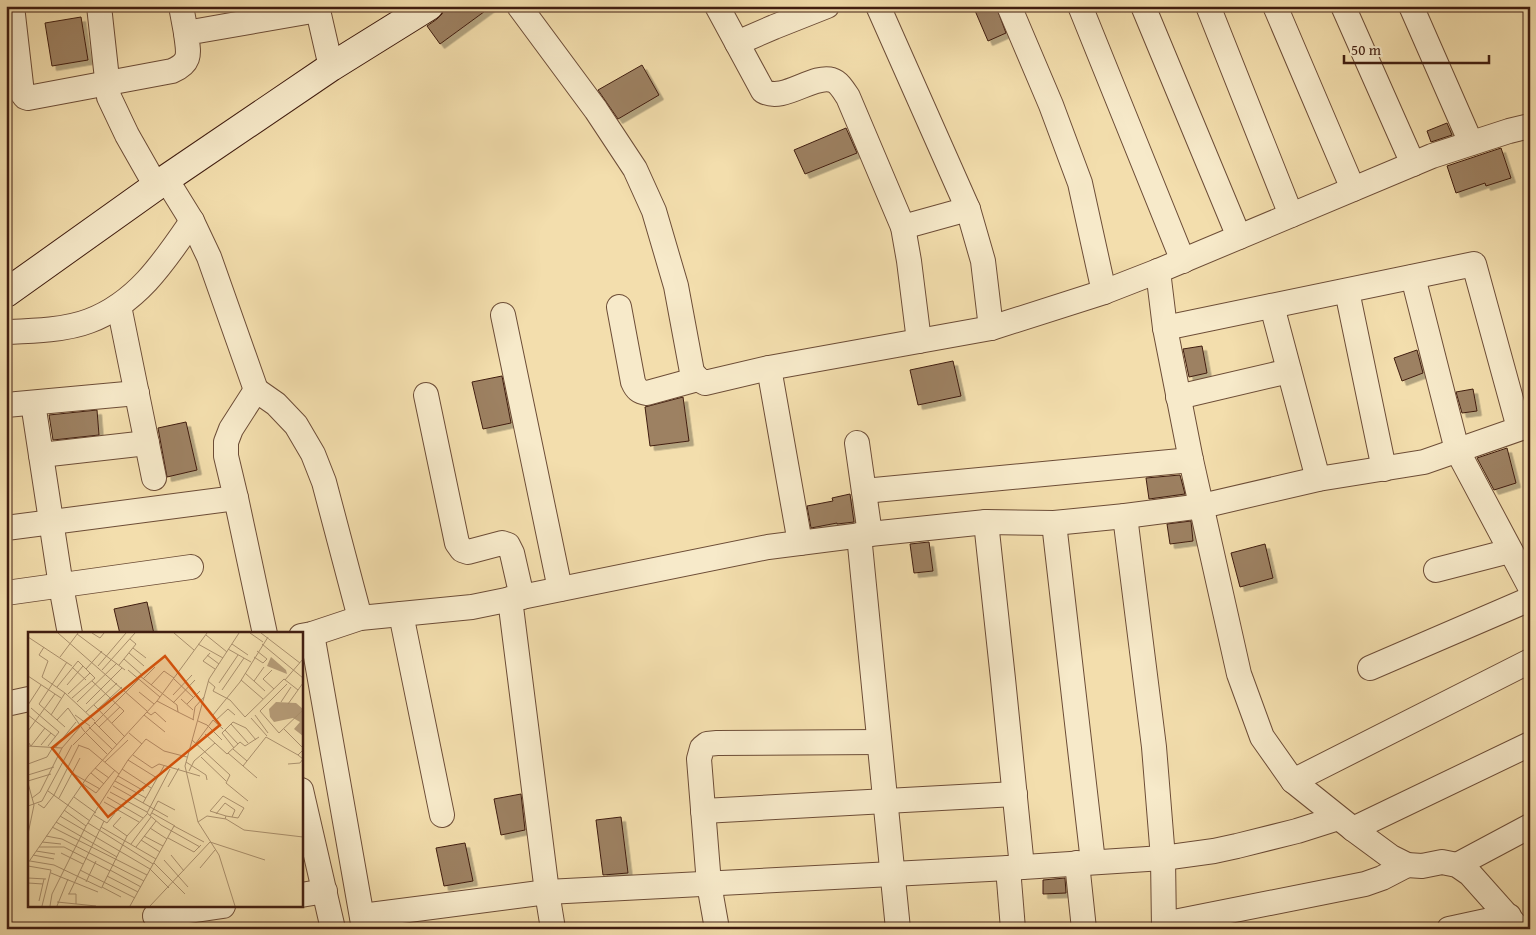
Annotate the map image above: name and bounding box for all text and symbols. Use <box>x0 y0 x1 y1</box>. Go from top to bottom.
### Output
scale bar <box>1344 32 1488 64</box>
text: 50 m <box>1351 39 1382 60</box>
inset map <box>28 632 302 908</box>

